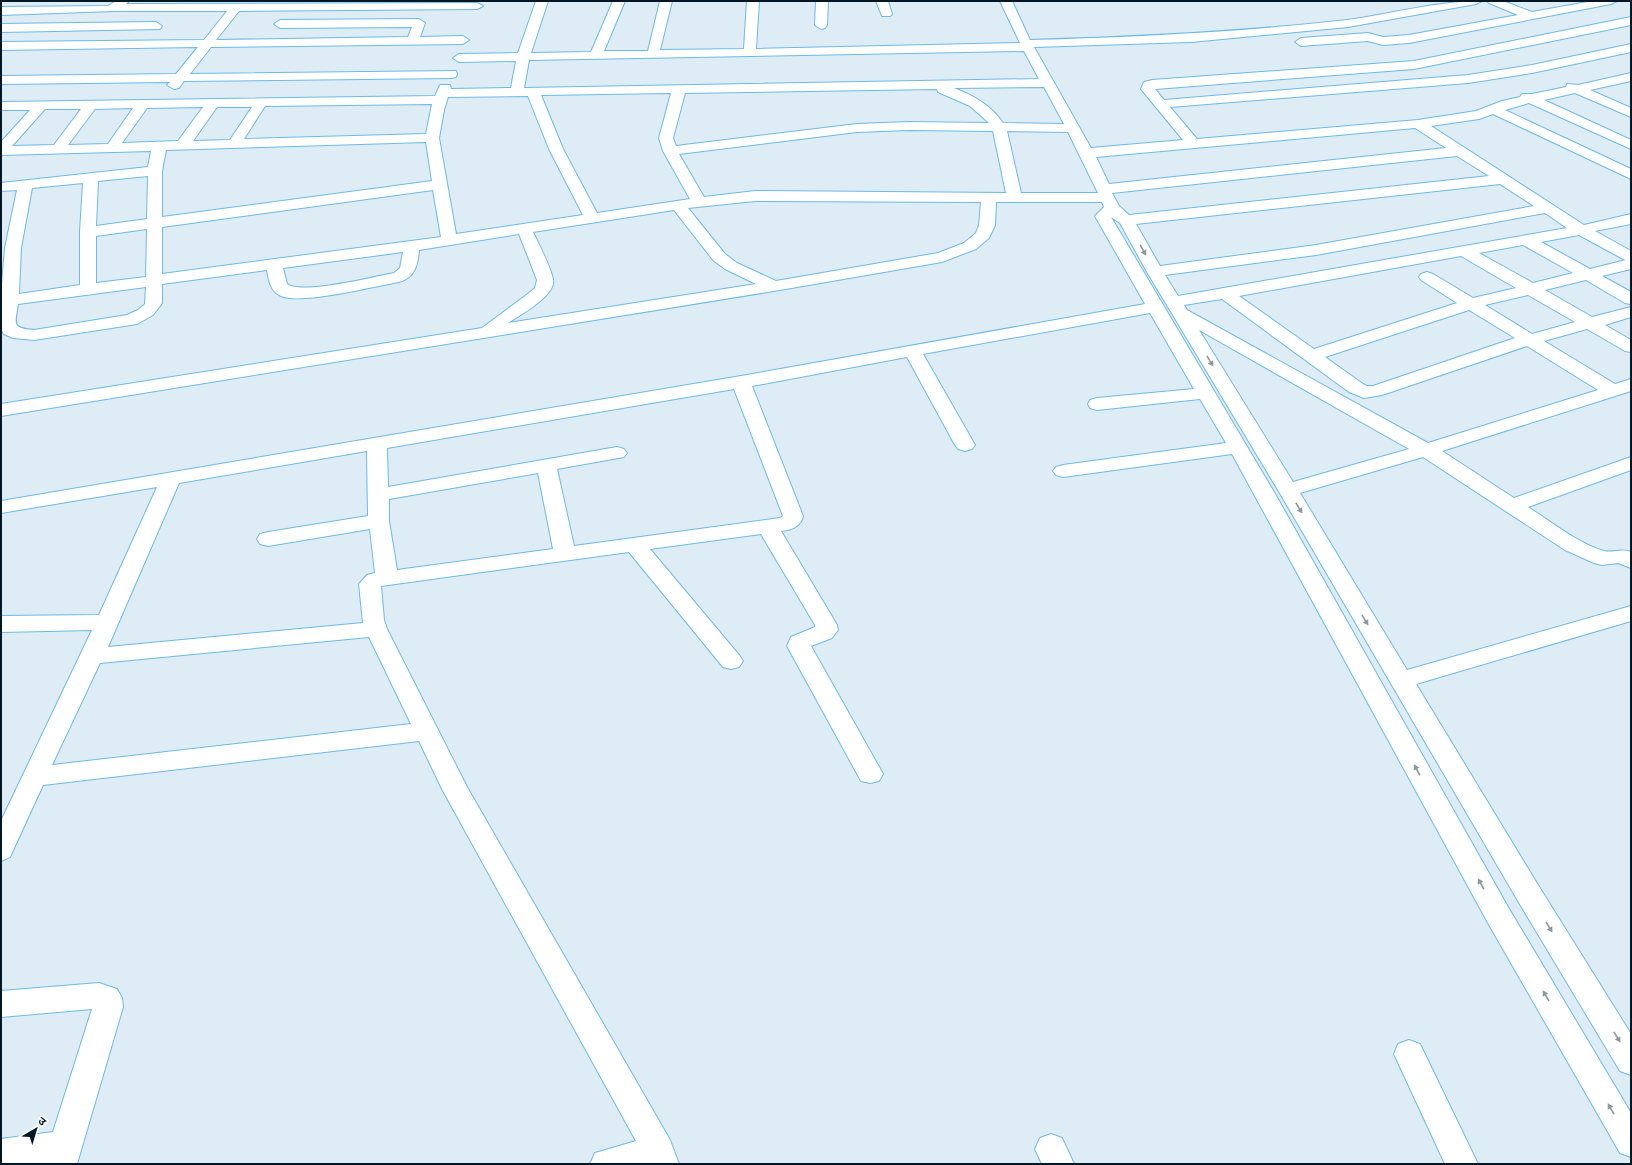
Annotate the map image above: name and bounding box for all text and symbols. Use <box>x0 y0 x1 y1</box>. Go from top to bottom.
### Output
one-way arrow <box>1140 244 1147 256</box>
one-way arrow <box>1206 356 1214 366</box>
one-way arrow <box>1296 502 1303 514</box>
one-way arrow <box>1362 614 1369 626</box>
one-way arrow <box>1414 764 1421 776</box>
one-way arrow <box>1477 878 1484 890</box>
one-way arrow <box>1545 921 1552 933</box>
one-way arrow <box>1542 990 1549 1002</box>
one-way arrow <box>1613 1032 1620 1043</box>
one-way arrow <box>1608 1103 1615 1115</box>
north arrow <box>16 1109 56 1149</box>
text: उ <box>35 1114 49 1129</box>

